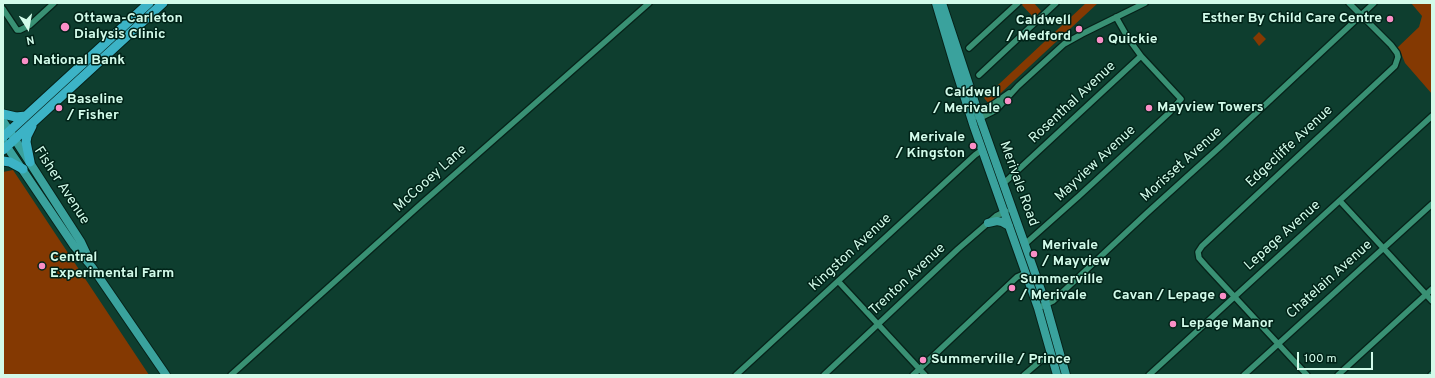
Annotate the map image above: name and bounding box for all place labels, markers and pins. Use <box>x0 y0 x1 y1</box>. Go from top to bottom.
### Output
place label: Ottawa-Carleton Dialysis Clinic <box>74 11 183 44</box>
place label: Esther By Child Care Centre <box>1202 11 1382 27</box>
place label: Caldwell / Medford <box>1007 13 1071 46</box>
marker: Esther By Child Care Centre <box>1385 14 1395 24</box>
marker: Ottawa-Carleton Dialysis Clinic <box>59 21 71 33</box>
marker: Caldwell / Medford <box>1074 24 1084 34</box>
place label: Quickie <box>1108 32 1158 48</box>
marker: Quickie <box>1095 35 1105 45</box>
place label: National Bank <box>33 53 125 69</box>
marker: National Bank <box>20 56 30 66</box>
place label: Caldwell / Merivale <box>933 85 1000 118</box>
place label: Baseline / Fisher <box>67 92 123 124</box>
marker: Caldwell / Merivale <box>1003 96 1013 106</box>
place label: Mayview Towers <box>1157 100 1264 116</box>
marker: Baseline / Fisher <box>54 103 64 113</box>
marker: Mayview Towers <box>1144 103 1154 113</box>
place label: Merivale / Kingston <box>896 130 965 162</box>
marker: Merivale / Kingston <box>968 141 978 151</box>
place label: Merivale / Mayview <box>1042 238 1110 270</box>
marker: Merivale / Mayview <box>1029 249 1039 259</box>
place label: Central Experimental Farm <box>50 250 174 282</box>
marker: Central Experimental Farm <box>37 261 47 271</box>
place label: Summerville / Merivale <box>1020 272 1103 304</box>
marker: Summerville / Merivale <box>1007 283 1017 293</box>
place label: Cavan / Lepage <box>1113 288 1215 304</box>
marker: Cavan / Lepage <box>1218 291 1228 301</box>
place label: Lepage Manor <box>1181 316 1273 332</box>
marker: Lepage Manor <box>1168 319 1178 329</box>
place label: Summerville / Prince <box>931 352 1071 368</box>
marker: Summerville / Prince <box>918 355 928 365</box>

